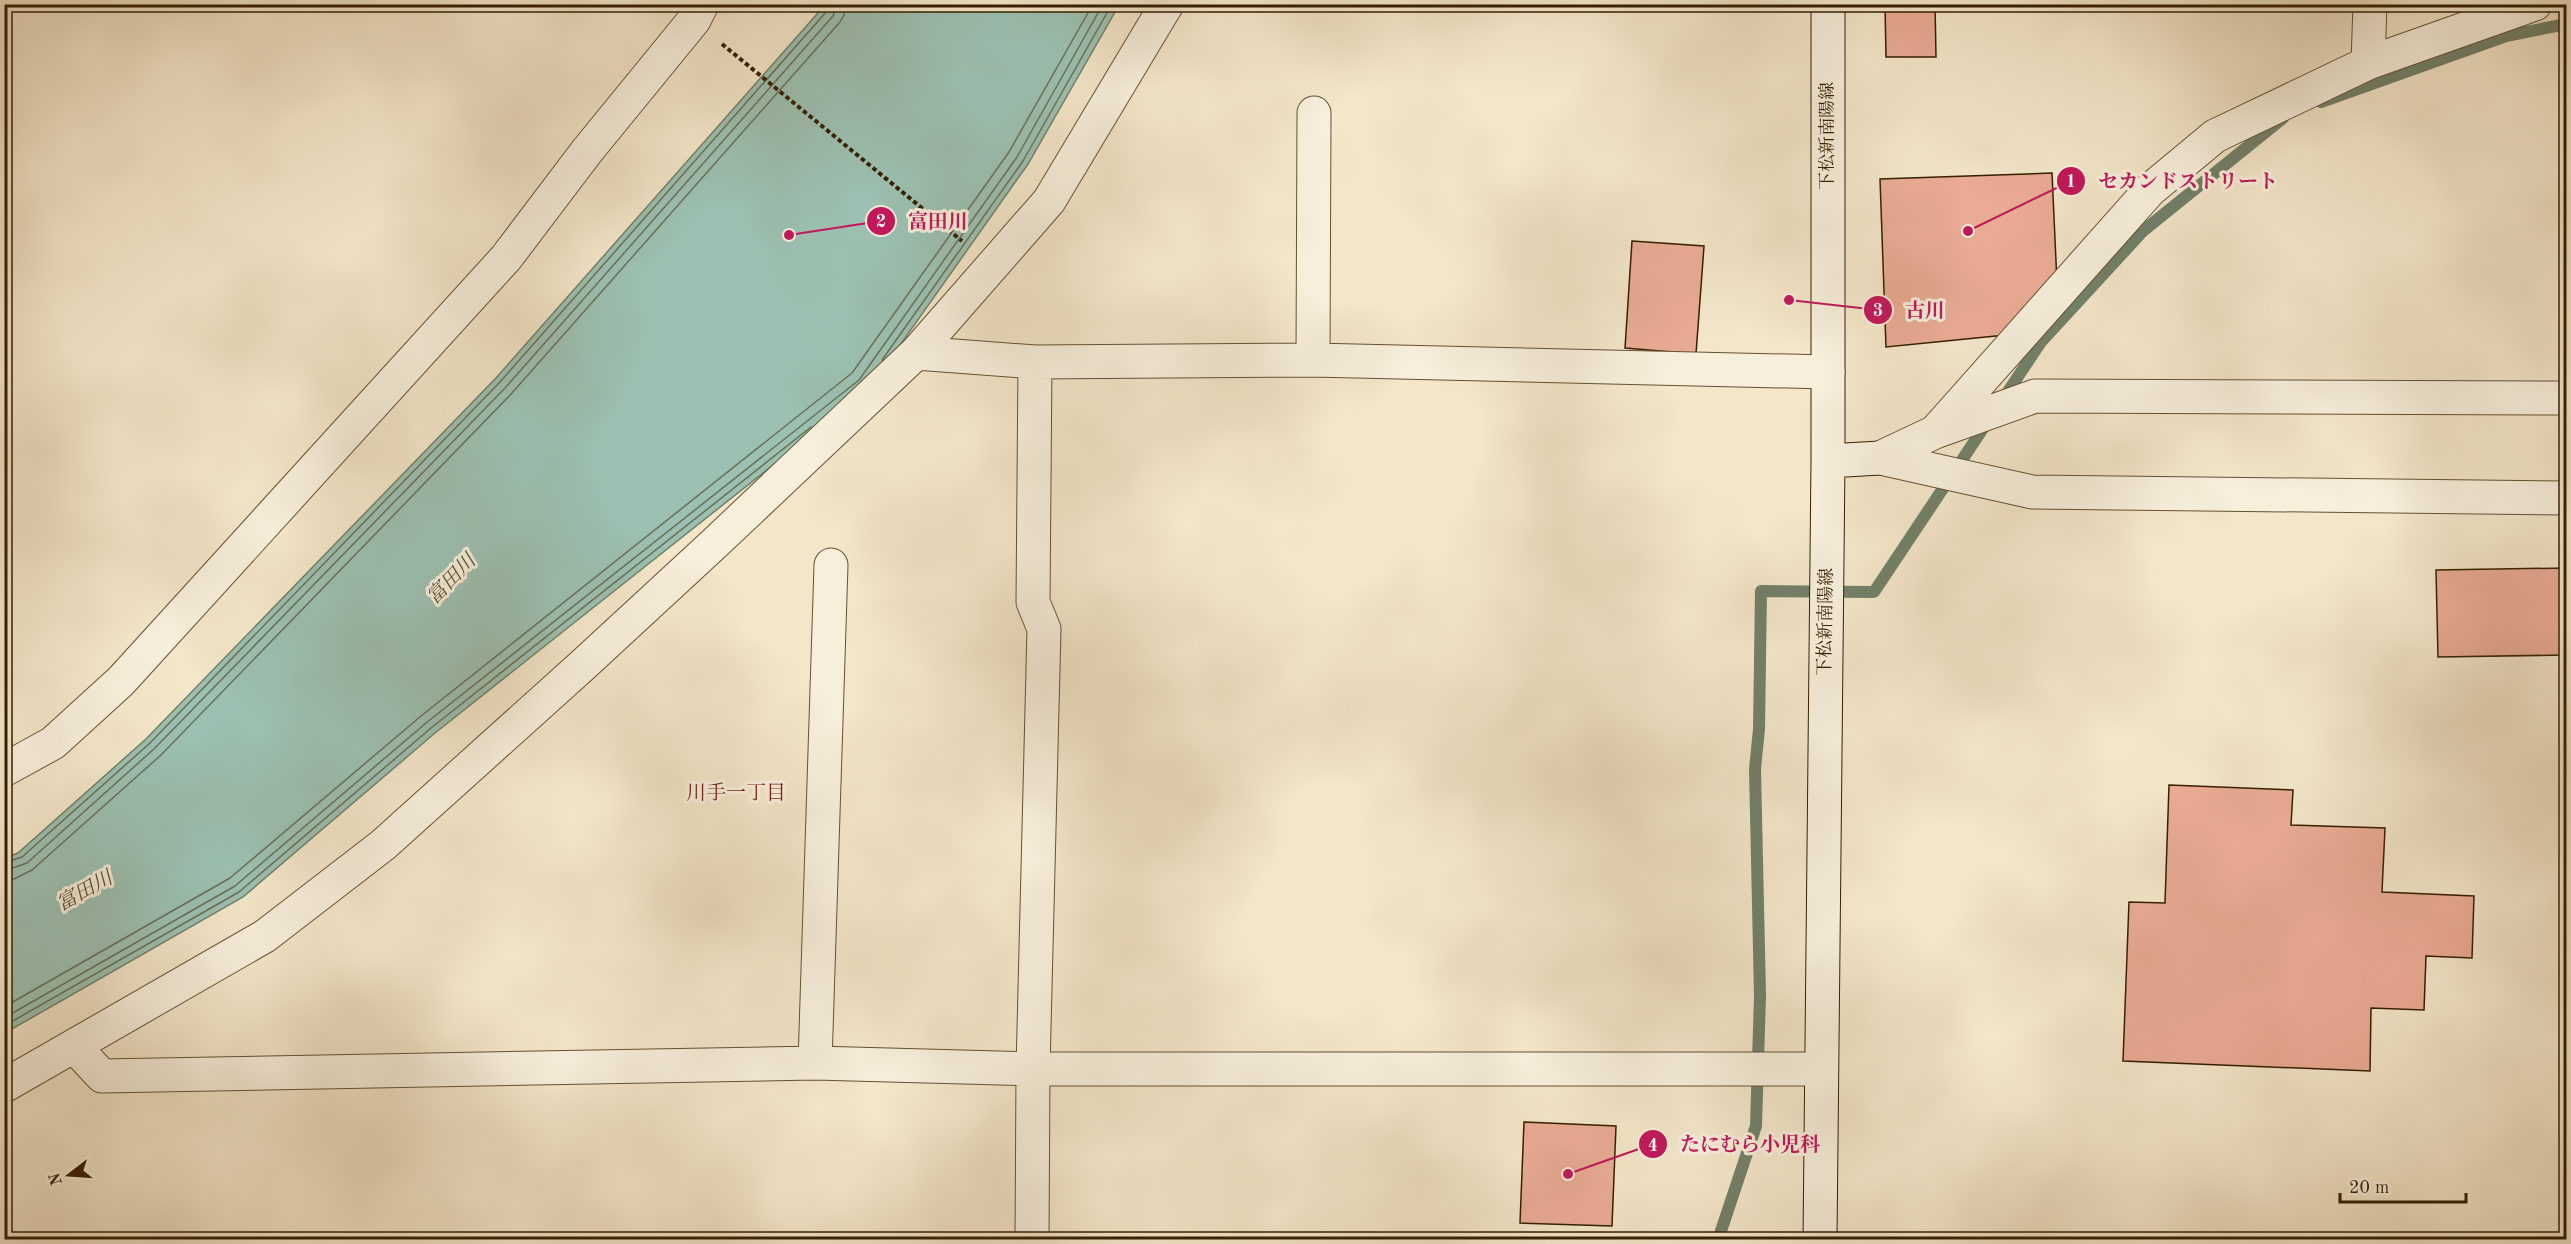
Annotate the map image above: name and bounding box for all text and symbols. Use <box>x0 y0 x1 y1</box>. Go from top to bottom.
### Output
street label: 下松新南陽線 <box>1817 82 1837 190</box>
callout: セカンドストリート <box>2056 162 2290 200</box>
text: セカンドストリート <box>2098 172 2278 193</box>
text: 1 <box>2066 173 2076 191</box>
callout: 富田川 <box>866 202 980 240</box>
text: 富田川 <box>908 211 968 233</box>
text: 2 <box>876 213 886 231</box>
callout: 古川 <box>1863 291 1957 329</box>
text: 古川 <box>1905 300 1945 322</box>
text: 3 <box>1873 302 1883 320</box>
water label: 富田川 <box>423 549 481 609</box>
street label: 下松新南陽線 <box>1814 568 1836 676</box>
district label: 川手一丁目 <box>686 782 786 804</box>
water label: 富田川 <box>53 866 118 915</box>
callout: たにむら小児科 <box>1638 1125 1832 1163</box>
text: たにむら小児科 <box>1680 1134 1820 1156</box>
text: 4 <box>1648 1137 1658 1155</box>
north arrow <box>39 1145 99 1205</box>
scale bar <box>2340 1166 2466 1204</box>
text: N <box>47 1170 66 1187</box>
text: 20 m <box>2349 1179 2389 1197</box>

